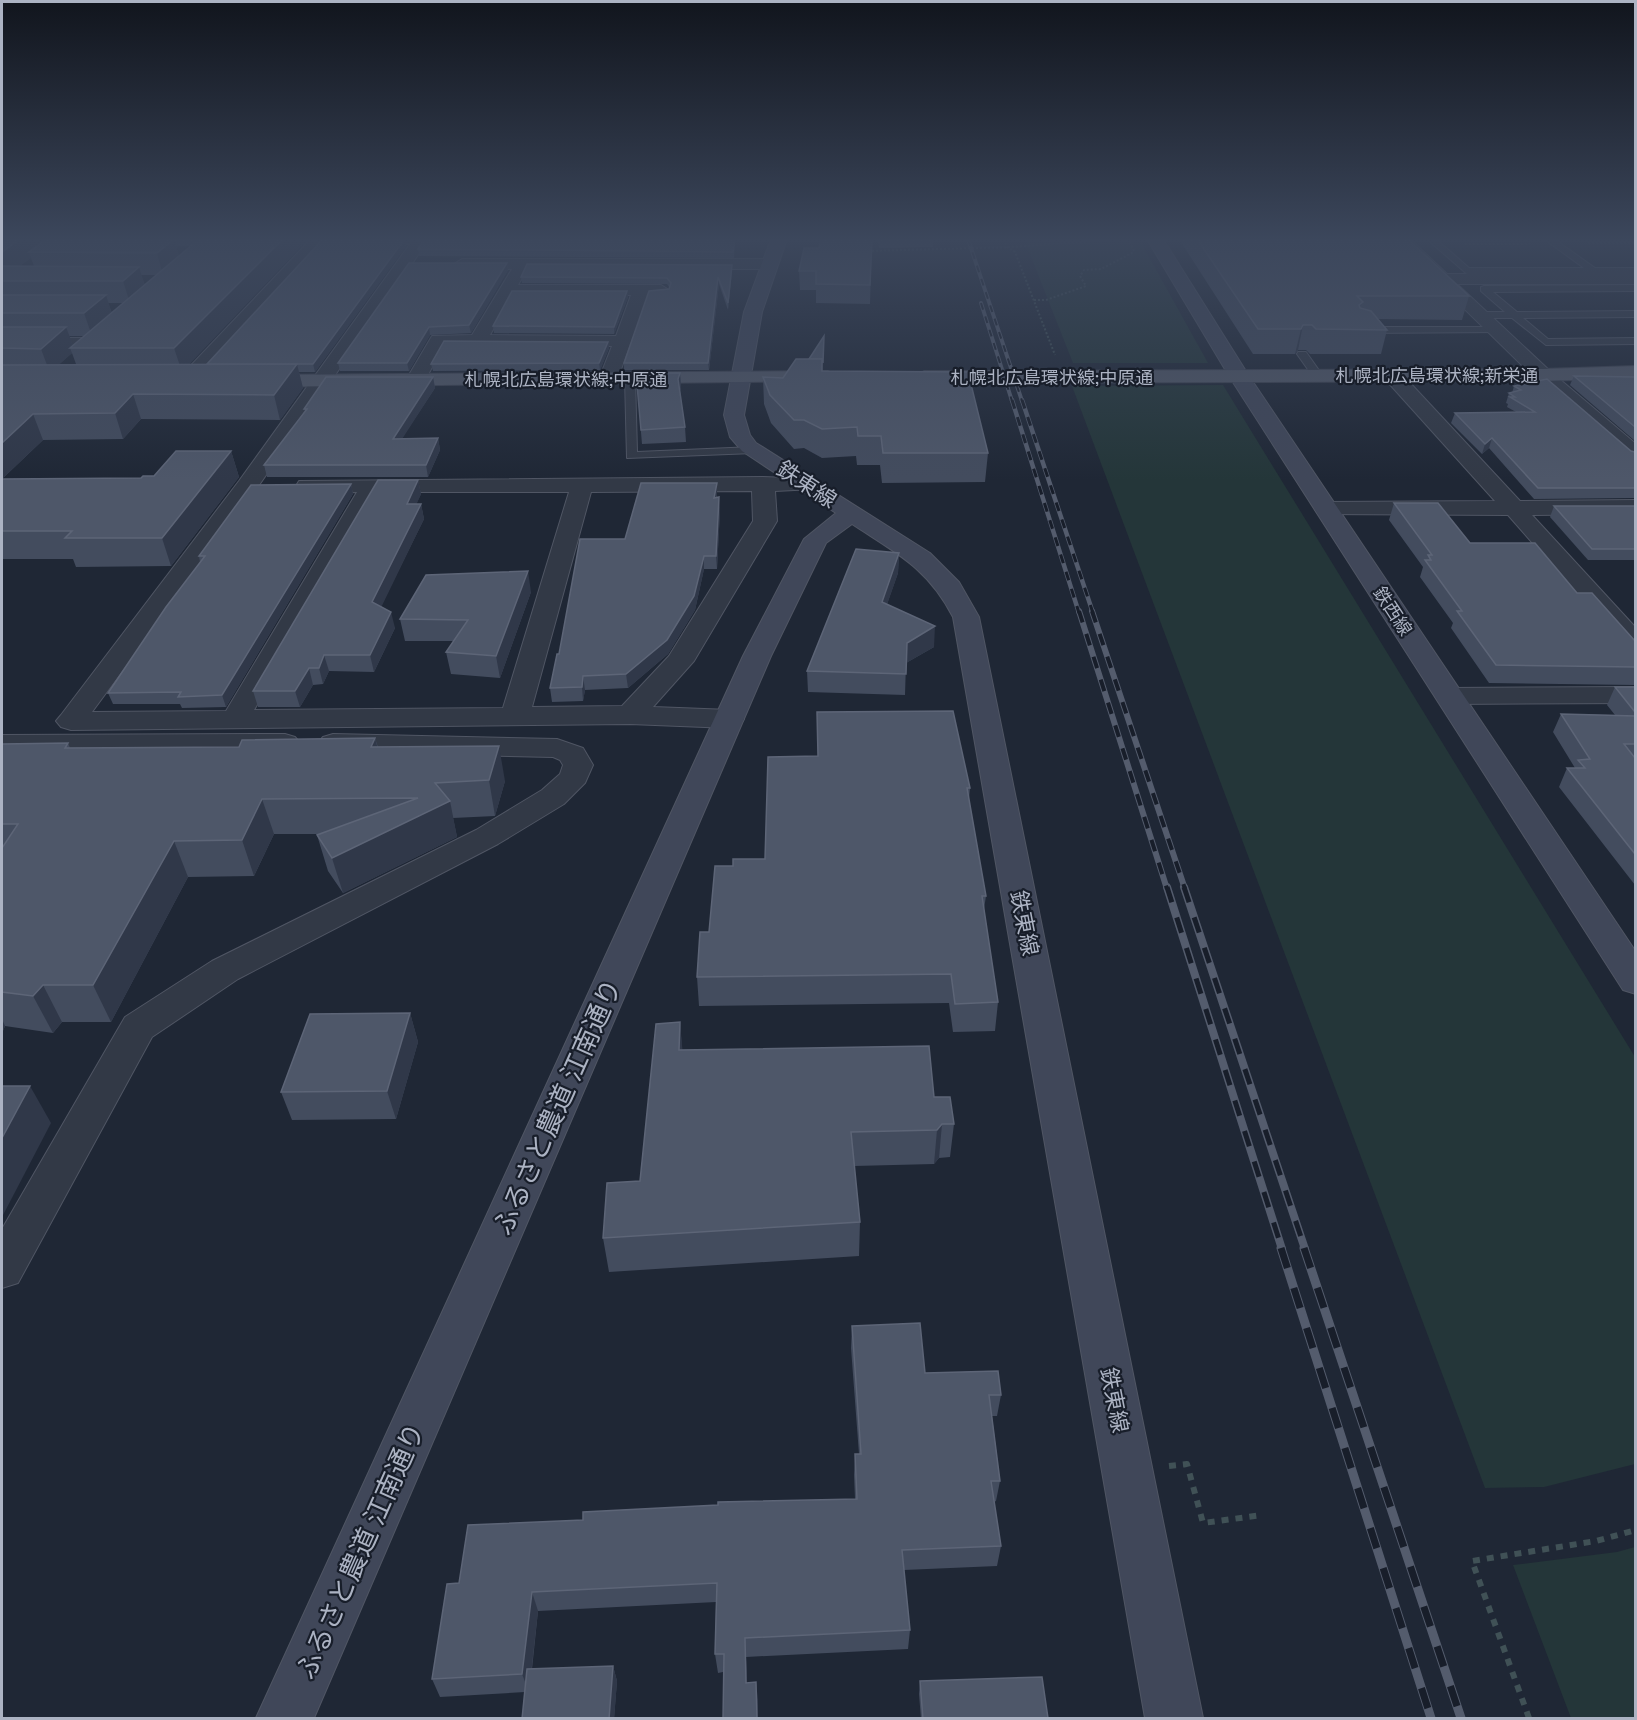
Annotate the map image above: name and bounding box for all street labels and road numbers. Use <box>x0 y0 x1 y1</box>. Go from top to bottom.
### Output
street label: 札幌北広島環状線;新栄通 <box>1336 364 1538 387</box>
street label: 札幌北広島環状線;中原通 <box>951 366 1153 389</box>
street label: 札幌北広島環状線;中原通 <box>465 368 667 391</box>
street label: 鉄東線 <box>772 454 842 514</box>
street label: 鉄西線 <box>1369 582 1417 640</box>
street label: 鉄東線 <box>1005 888 1045 958</box>
street label: ふるさと農道 江南通り <box>485 973 629 1241</box>
street label: 鉄東線 <box>1095 1365 1135 1435</box>
street label: ふるさと農道 江南通り <box>288 1417 432 1685</box>

